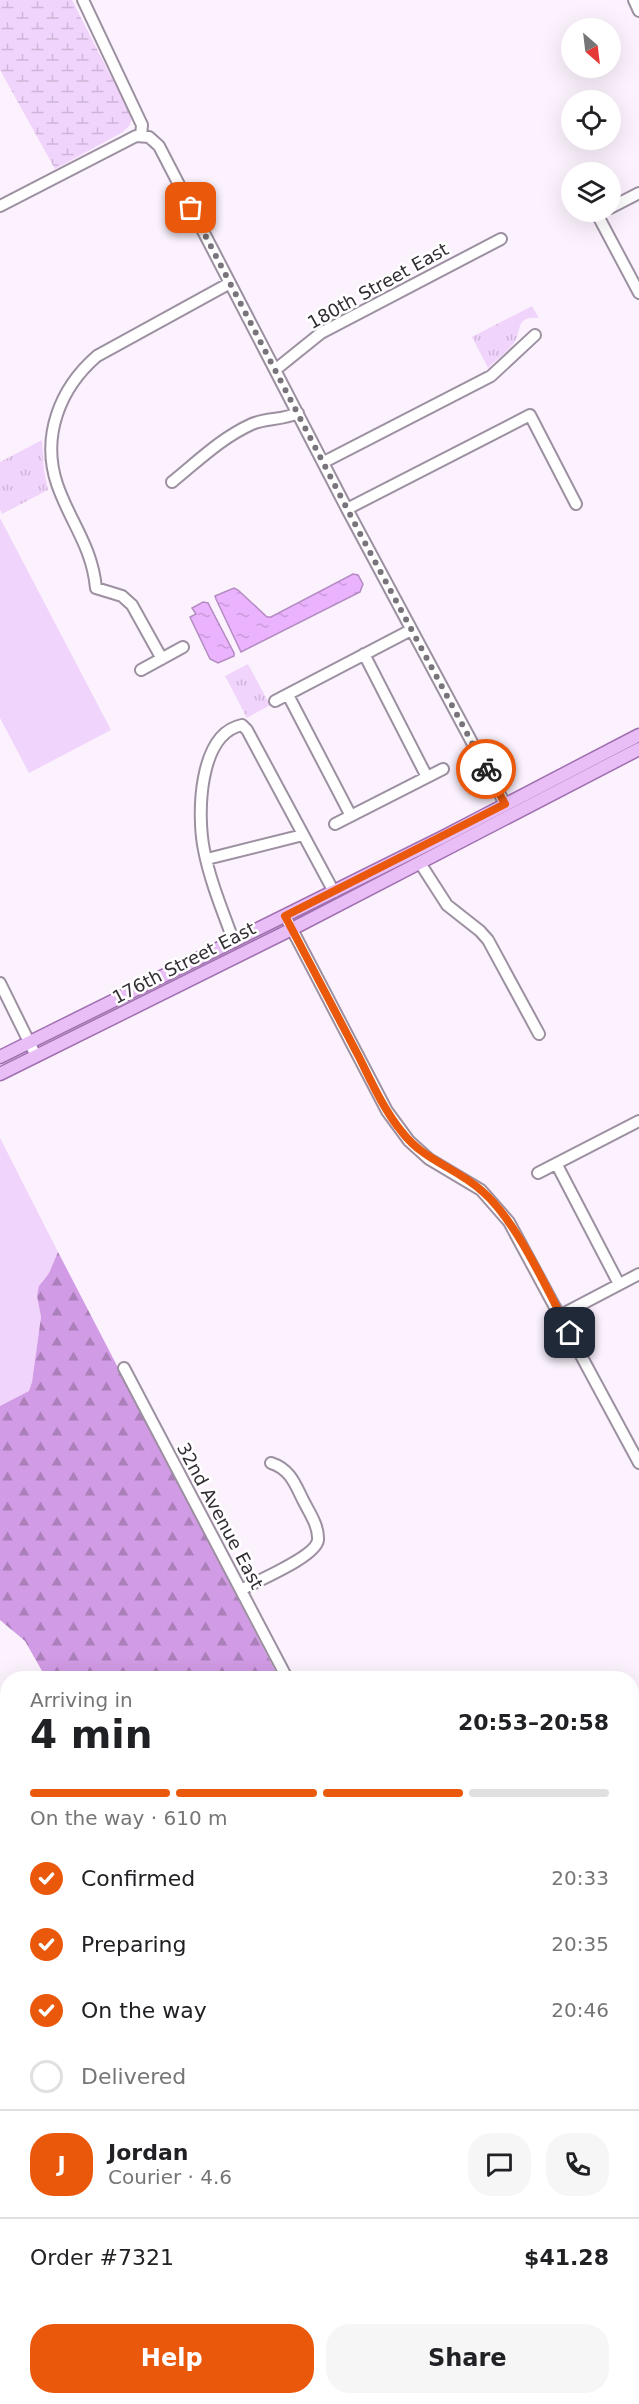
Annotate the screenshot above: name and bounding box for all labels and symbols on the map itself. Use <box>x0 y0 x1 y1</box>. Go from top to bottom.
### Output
north arrow <box>561 18 621 78</box>
pin <box>165 182 216 233</box>
street label: 180th Street East <box>304 238 452 333</box>
courier <box>456 739 516 799</box>
street label: 176th Street East <box>109 917 259 1008</box>
pin <box>544 1307 595 1358</box>
street label: 32nd Avenue East <box>173 1439 268 1593</box>

